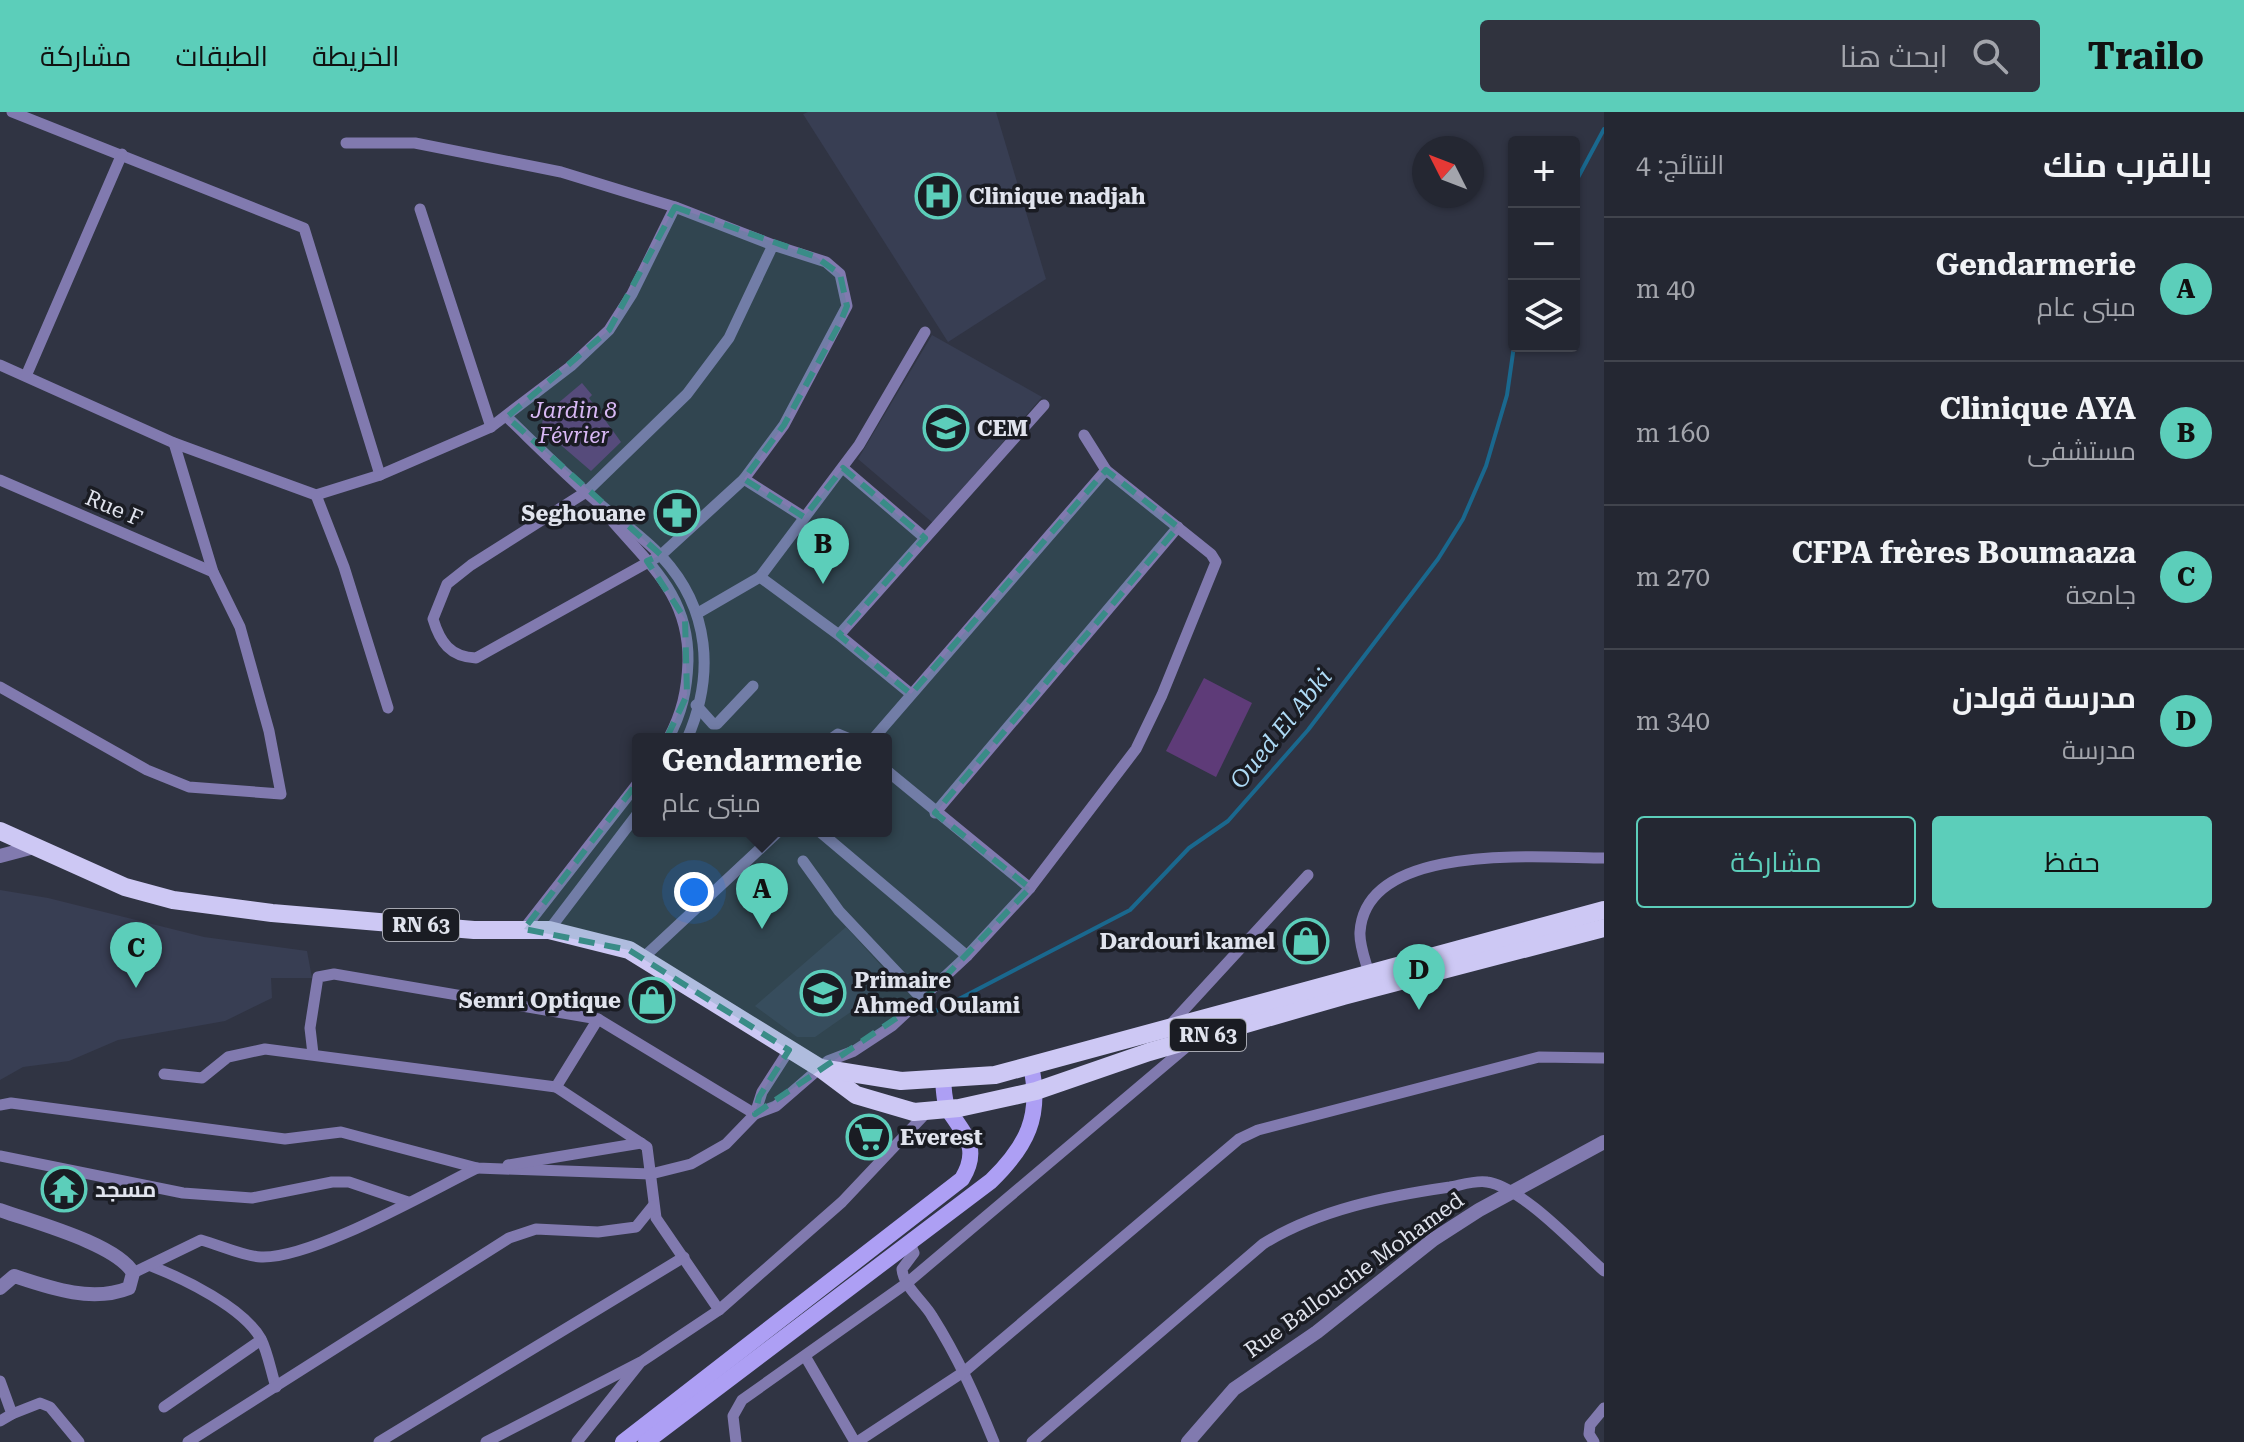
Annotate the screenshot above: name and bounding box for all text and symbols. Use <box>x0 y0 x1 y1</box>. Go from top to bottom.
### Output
search box <box>1480 20 2040 92</box>
icon: search <box>1968 34 2012 78</box>
text: Trailo <box>2088 34 2204 78</box>
text: ابحث هنا <box>1840 39 1948 74</box>
text: مشاركة <box>40 40 131 73</box>
text: الطبقات <box>175 40 268 73</box>
text: الخريطة <box>312 40 399 73</box>
north arrow <box>1412 136 1484 208</box>
map controls <box>1508 136 1580 352</box>
button: + <box>1508 136 1580 208</box>
text: بالقرب منك <box>2043 145 2212 185</box>
text: النتائج: 4 <box>1636 150 1724 180</box>
hospital icon: Clinique nadjah <box>914 172 962 220</box>
place label: Clinique nadjah <box>969 184 1146 209</box>
button: − <box>1508 208 1580 280</box>
text: Gendarmerie <box>1936 247 2136 282</box>
text: 40 m <box>1636 274 1695 304</box>
text: A <box>2177 274 2195 304</box>
button: layers <box>1508 280 1580 352</box>
text: مبنى عام <box>2037 292 2136 322</box>
text: Clinique AYA <box>1940 391 2136 426</box>
park label: Jardin 8 Février <box>530 398 617 448</box>
school or university icon: CEM <box>922 404 970 452</box>
place label: CEM <box>977 416 1028 441</box>
text: 160 m <box>1636 418 1710 448</box>
text: B <box>2177 418 2195 448</box>
text: مستشفى <box>2027 436 2136 466</box>
street label: Rue F <box>82 485 146 531</box>
pharmacy icon: Seghouane <box>653 489 701 537</box>
place label: Seghouane <box>521 501 646 526</box>
pin: B <box>797 518 849 584</box>
text: CFPA frères Boumaaza <box>1792 535 2136 570</box>
text: 270 m <box>1636 562 1710 592</box>
text: C <box>2177 562 2195 592</box>
text: جامعة <box>2066 580 2136 610</box>
water label: Oued El Abki <box>1224 664 1338 794</box>
text: مدرسة قولدن <box>1952 680 2136 715</box>
text: 340 m <box>1636 706 1710 736</box>
text: D <box>2176 706 2196 736</box>
popup <box>632 733 892 837</box>
text: مدرسة <box>2062 735 2136 765</box>
text: Gendarmerie <box>662 743 862 778</box>
text: مبنى عام <box>662 788 761 818</box>
button: مشاركة <box>1636 816 1916 908</box>
button: حفظ <box>1932 816 2212 908</box>
pin: A <box>736 863 788 929</box>
your location <box>674 872 714 912</box>
road number: RN 63 <box>383 909 459 941</box>
shop icon: Dardouri kamel <box>1282 917 1330 965</box>
pin: C <box>110 922 162 988</box>
place label: Dardouri kamel <box>1099 929 1275 954</box>
pin: D <box>1393 944 1445 1010</box>
place label: Primaire Ahmed Oulami <box>854 968 1020 1018</box>
school or university icon: Primaire Ahmed Oulami <box>799 969 847 1017</box>
shop icon: Semri Optique <box>628 976 676 1024</box>
place label: Semri Optique <box>459 988 621 1013</box>
road number: RN 63 <box>1170 1019 1246 1051</box>
supermarket icon: Everest <box>845 1113 893 1161</box>
place label: Everest <box>900 1125 983 1150</box>
temple icon: مسجد <box>40 1165 88 1213</box>
place label: مسجد <box>95 1177 156 1202</box>
street label: Rue Ballouche Mohamed <box>1240 1187 1468 1363</box>

